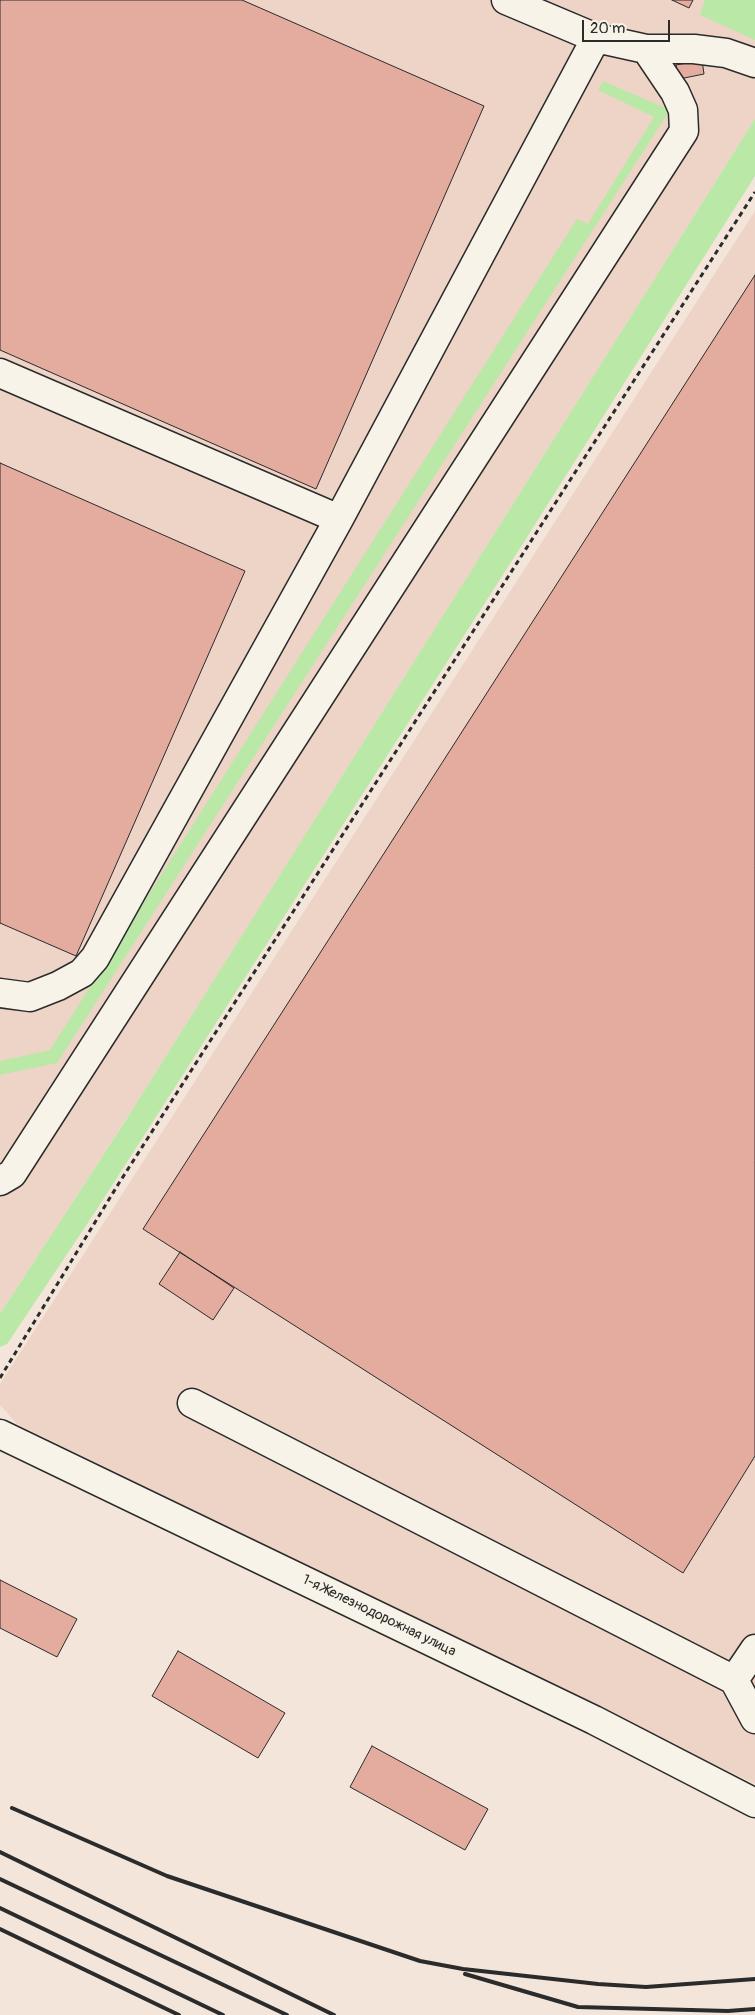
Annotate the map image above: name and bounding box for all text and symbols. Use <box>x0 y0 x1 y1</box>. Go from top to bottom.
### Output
scale bar <box>585 10 672 42</box>
text: 20 m <box>590 19 625 38</box>
street label: 1-я Железнодорожная улица <box>299 1571 459 1661</box>

